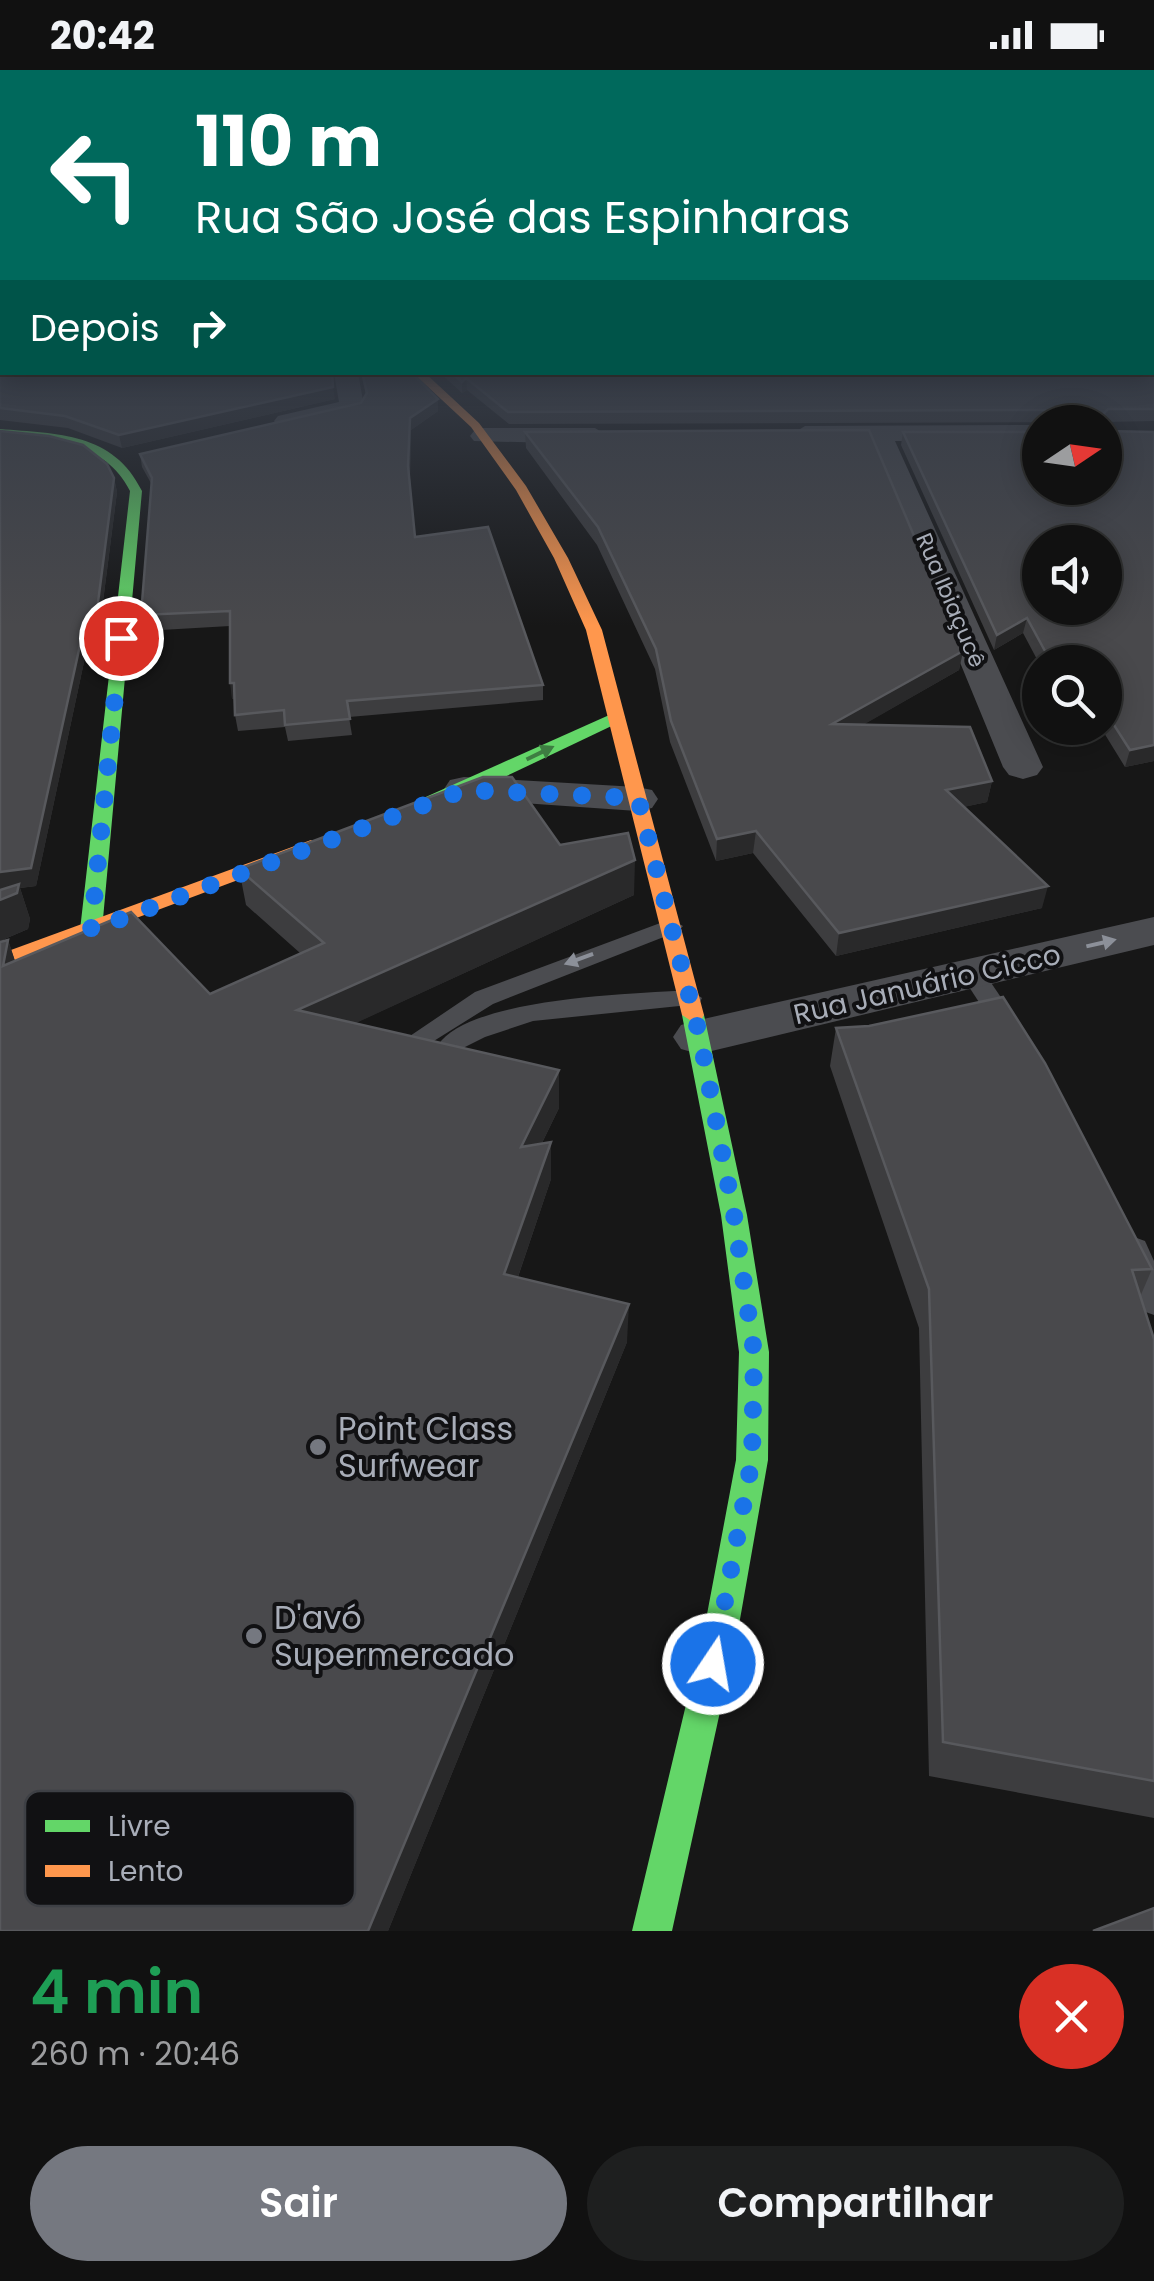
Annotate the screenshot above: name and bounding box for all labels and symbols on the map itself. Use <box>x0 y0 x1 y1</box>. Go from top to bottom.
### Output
north arrow <box>1022 405 1122 505</box>
street label: Rua Ibiaçucê <box>908 528 993 672</box>
pin <box>79 596 164 681</box>
one-way arrow <box>526 745 555 762</box>
street label: Rua Januário Cicco <box>790 935 1065 1034</box>
one-way arrow <box>1086 935 1117 950</box>
one-way arrow <box>564 952 594 967</box>
place label: Point Class Surfwear <box>338 1406 513 1488</box>
marker: Point Class Surfwear <box>307 1436 329 1458</box>
place label: D'avó Supermercado <box>274 1595 515 1677</box>
position arrow <box>661 1612 765 1716</box>
marker: D'avó Supermercado <box>243 1625 265 1647</box>
legend <box>25 1791 355 1906</box>
text: Livre <box>108 1807 171 1846</box>
text: Lento <box>108 1852 184 1891</box>

